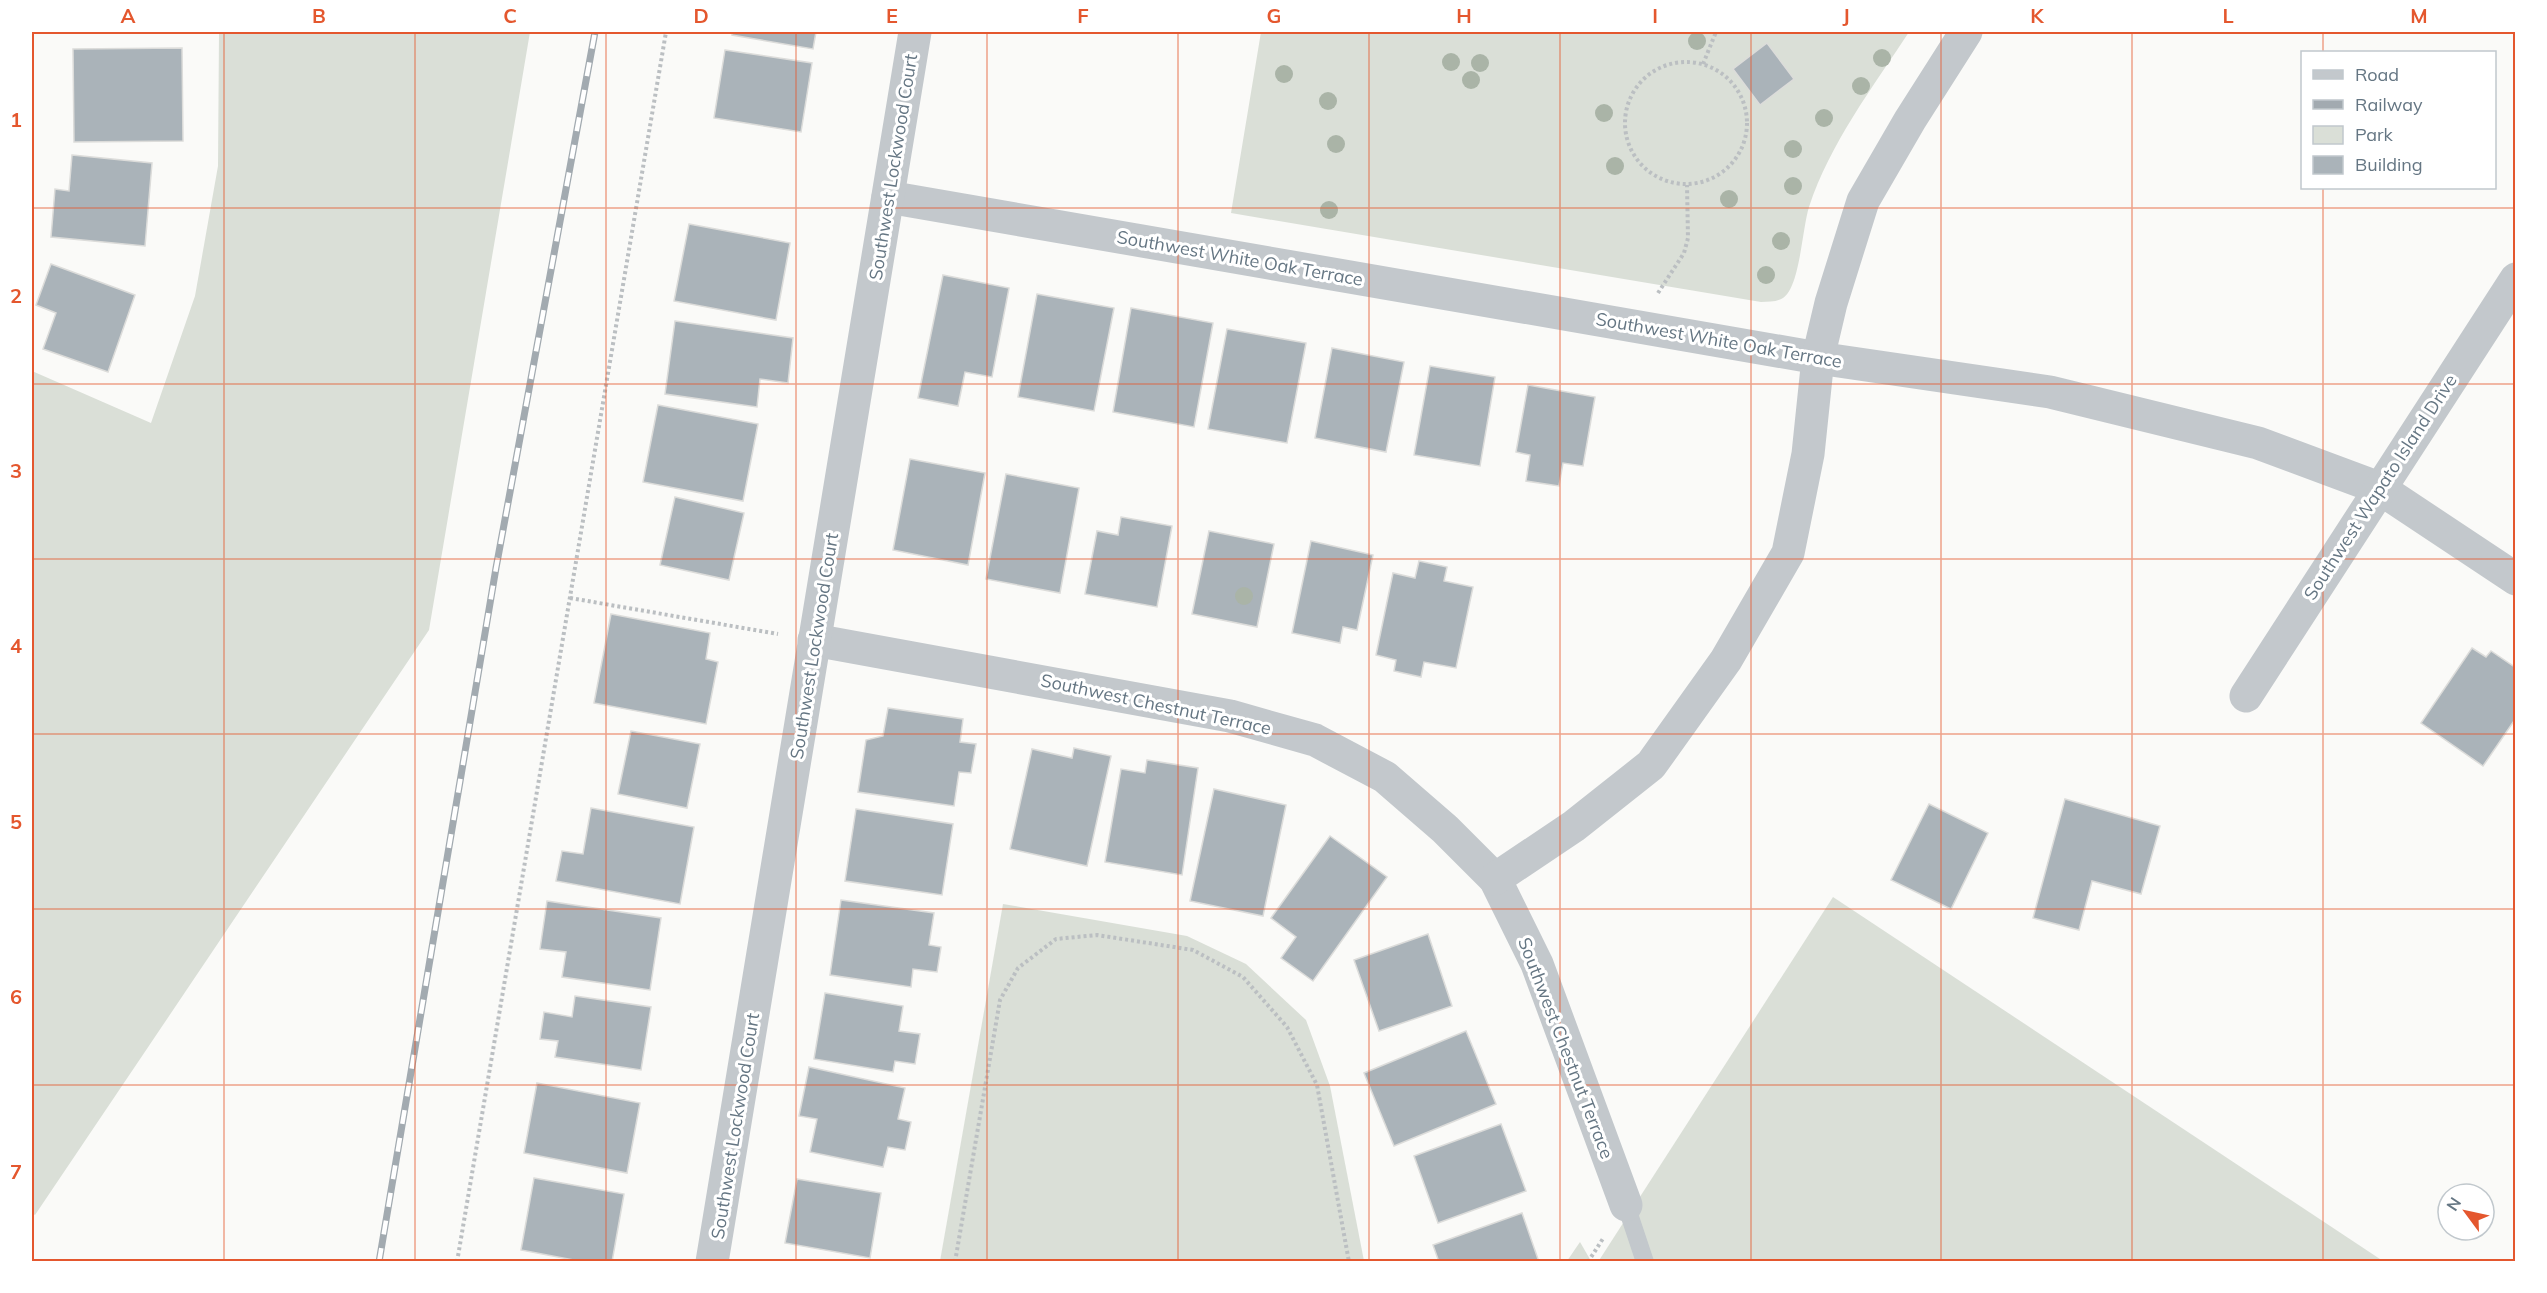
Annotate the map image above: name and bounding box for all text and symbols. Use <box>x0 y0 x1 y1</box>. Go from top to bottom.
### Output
text: A <box>121 3 136 28</box>
text: B <box>312 3 326 28</box>
text: C <box>503 3 517 28</box>
text: D <box>693 3 709 28</box>
text: E <box>886 3 898 28</box>
text: F <box>1077 3 1089 28</box>
text: G <box>1267 3 1281 28</box>
text: H <box>1456 3 1472 28</box>
text: I <box>1652 3 1658 28</box>
text: J <box>1842 3 1850 28</box>
text: K <box>2030 3 2044 28</box>
text: L <box>2222 3 2234 28</box>
text: M <box>2410 3 2428 28</box>
legend <box>2301 51 2496 189</box>
street label: Southwest Lockwood Court <box>864 52 922 282</box>
text: Road <box>2355 63 2399 86</box>
text: Railway <box>2355 93 2423 116</box>
text: 1 <box>10 107 22 132</box>
text: Park <box>2355 123 2394 146</box>
text: Building <box>2355 153 2423 176</box>
street label: Southwest White Oak Terrace <box>1115 225 1365 291</box>
text: 2 <box>10 283 22 308</box>
street label: Southwest White Oak Terrace <box>1594 307 1844 373</box>
street label: Southwest Wapato Island Drive <box>2298 370 2462 604</box>
text: 3 <box>10 458 22 483</box>
street label: Southwest Lockwood Court <box>785 531 843 761</box>
text: 4 <box>10 633 22 658</box>
street label: Southwest Chestnut Terrace <box>1039 668 1273 740</box>
text: 5 <box>10 809 22 834</box>
street label: Southwest Chestnut Terrace <box>1513 934 1619 1162</box>
text: 6 <box>10 984 22 1009</box>
street label: Southwest Lockwood Court <box>706 1011 764 1241</box>
text: 7 <box>10 1159 22 1184</box>
north arrow <box>2436 1182 2496 1242</box>
text: N <box>2442 1193 2465 1214</box>

